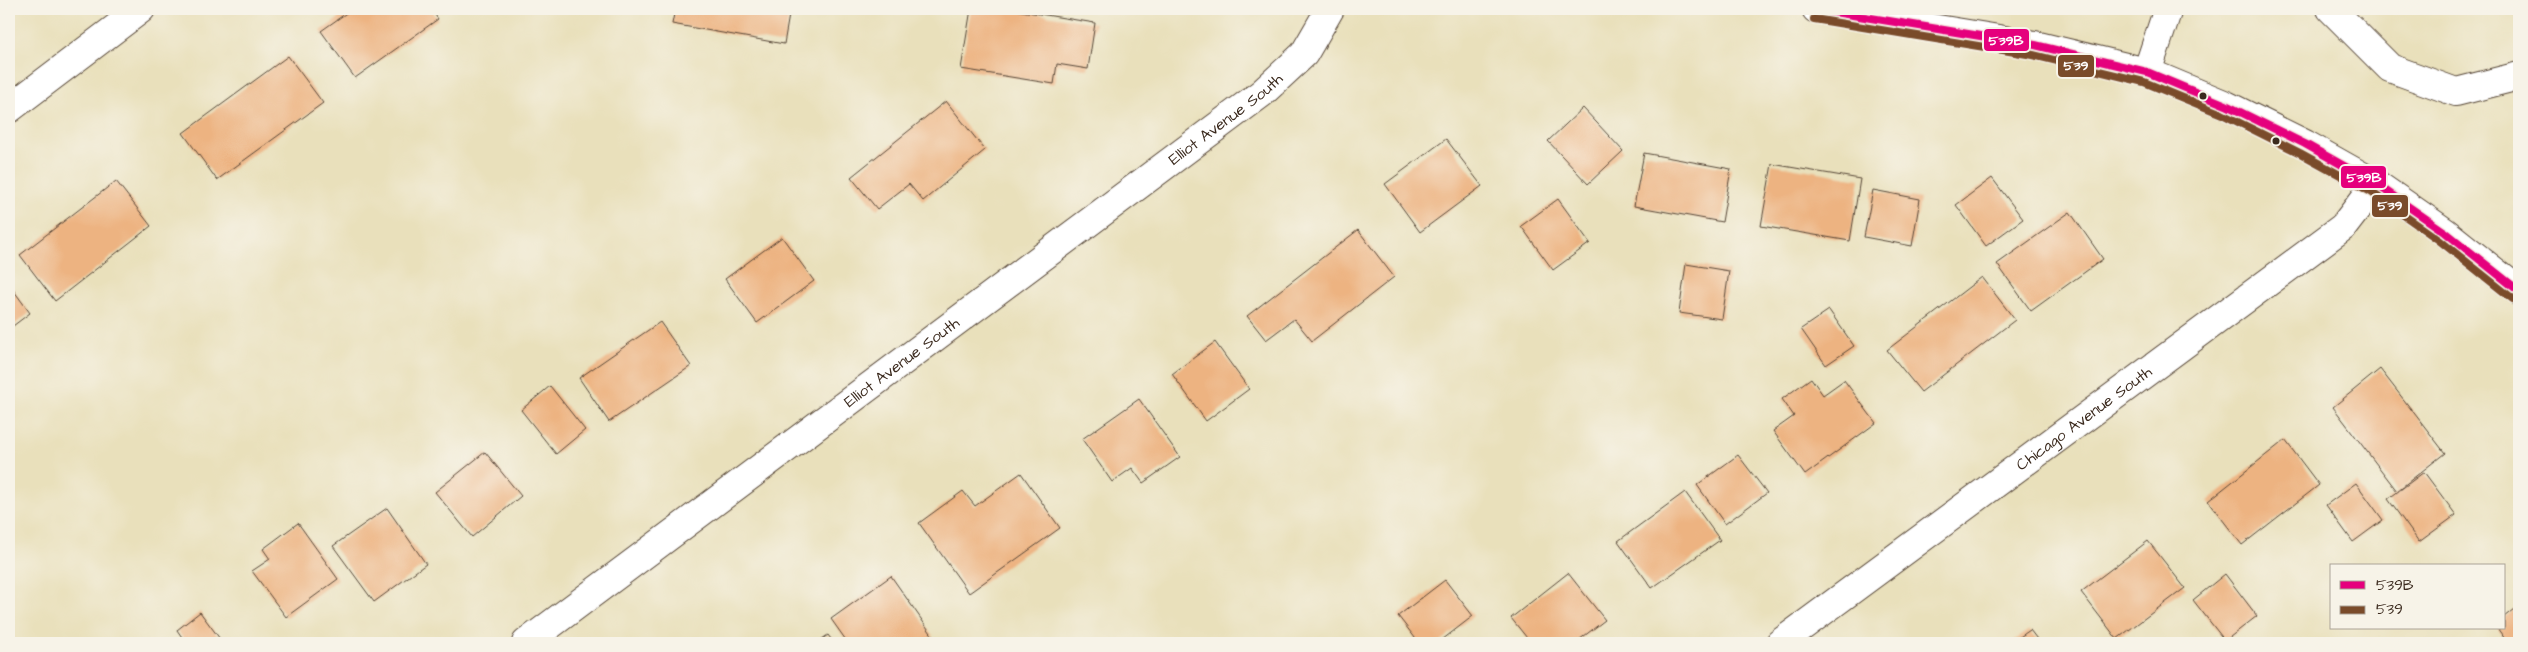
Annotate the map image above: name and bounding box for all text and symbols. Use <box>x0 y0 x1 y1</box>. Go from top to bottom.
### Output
line badge: 539B <box>1983 28 2030 52</box>
text: 539B <box>1989 31 2024 51</box>
line badge: 539 <box>2057 54 2095 78</box>
text: 539 <box>2063 56 2089 76</box>
street label: Elliot Avenue South <box>1164 68 1288 170</box>
unlabelled marker <box>2198 91 2208 101</box>
unlabelled marker <box>2271 136 2281 146</box>
line badge: 539B <box>2340 165 2387 189</box>
text: 539B <box>2347 168 2382 188</box>
line badge: 539 <box>2371 194 2409 218</box>
text: 539 <box>2377 196 2403 216</box>
street label: Elliot Avenue South <box>839 312 964 413</box>
street label: Chicago Avenue South <box>2012 361 2156 476</box>
legend <box>2330 564 2506 630</box>
text: 539B <box>2376 575 2414 596</box>
text: 539 <box>2376 599 2403 620</box>

